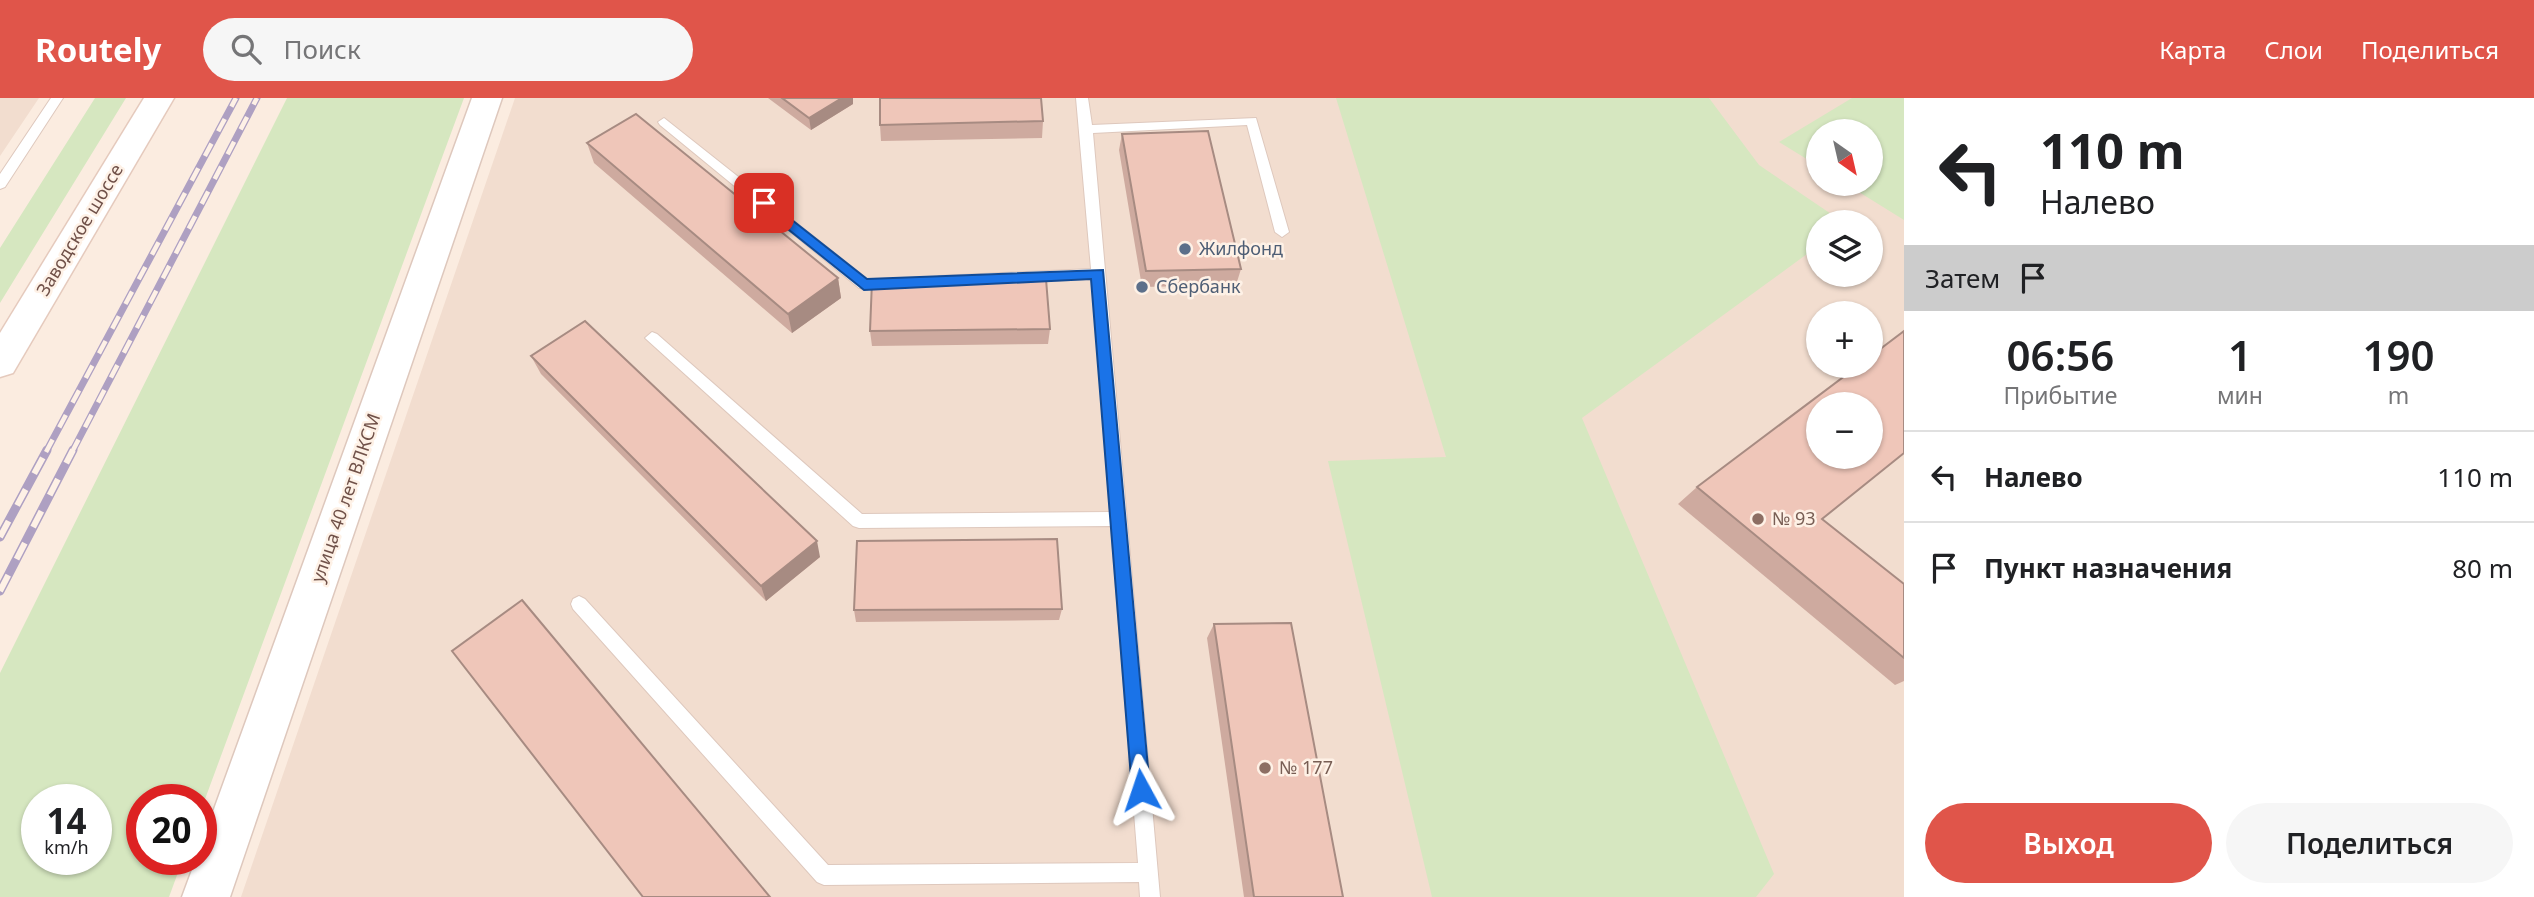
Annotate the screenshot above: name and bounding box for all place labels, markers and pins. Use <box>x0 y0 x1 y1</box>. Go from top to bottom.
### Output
pin <box>734 173 794 233</box>
place label: Жилфонд <box>1199 236 1283 260</box>
marker: Жилфонд <box>1177 241 1193 257</box>
place label: Сбербанк <box>1156 274 1241 298</box>
marker: Сбербанк <box>1134 279 1150 295</box>
place label: № 93 <box>1772 506 1816 530</box>
marker: № 93 <box>1750 511 1766 527</box>
place label: № 177 <box>1279 755 1333 779</box>
marker: № 177 <box>1257 760 1273 776</box>

